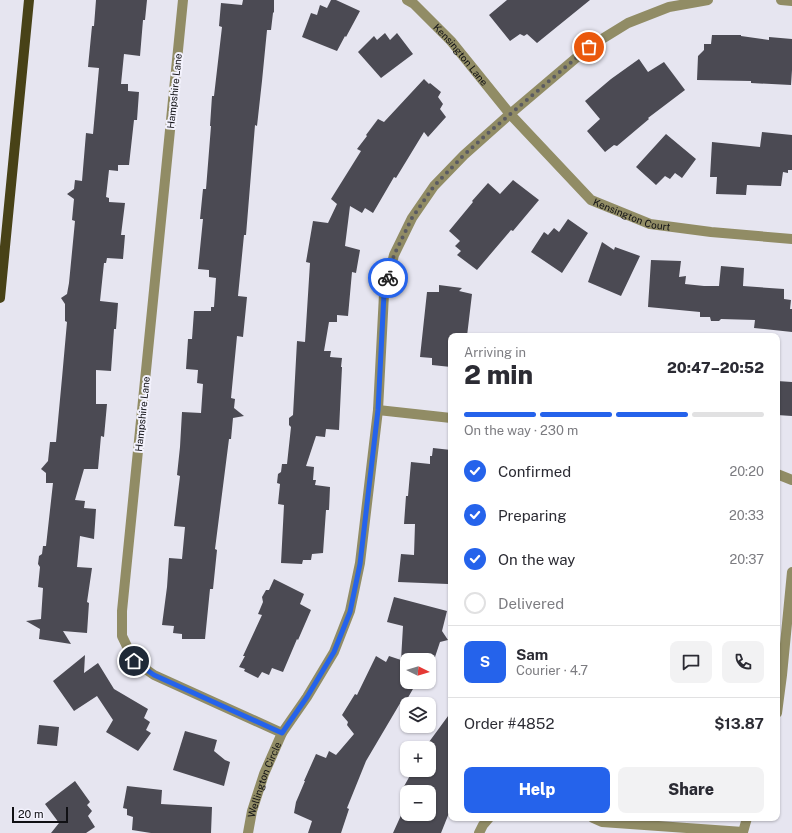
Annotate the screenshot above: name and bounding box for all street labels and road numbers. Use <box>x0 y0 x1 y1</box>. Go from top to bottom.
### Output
street label: Kensington Lane <box>431 21 491 88</box>
street label: Hampshire Lane <box>164 52 184 129</box>
street label: Kensington Court <box>591 196 671 233</box>
street label: Hampshire Lane <box>132 375 152 452</box>
street label: Wellington Circle <box>245 739 284 818</box>

